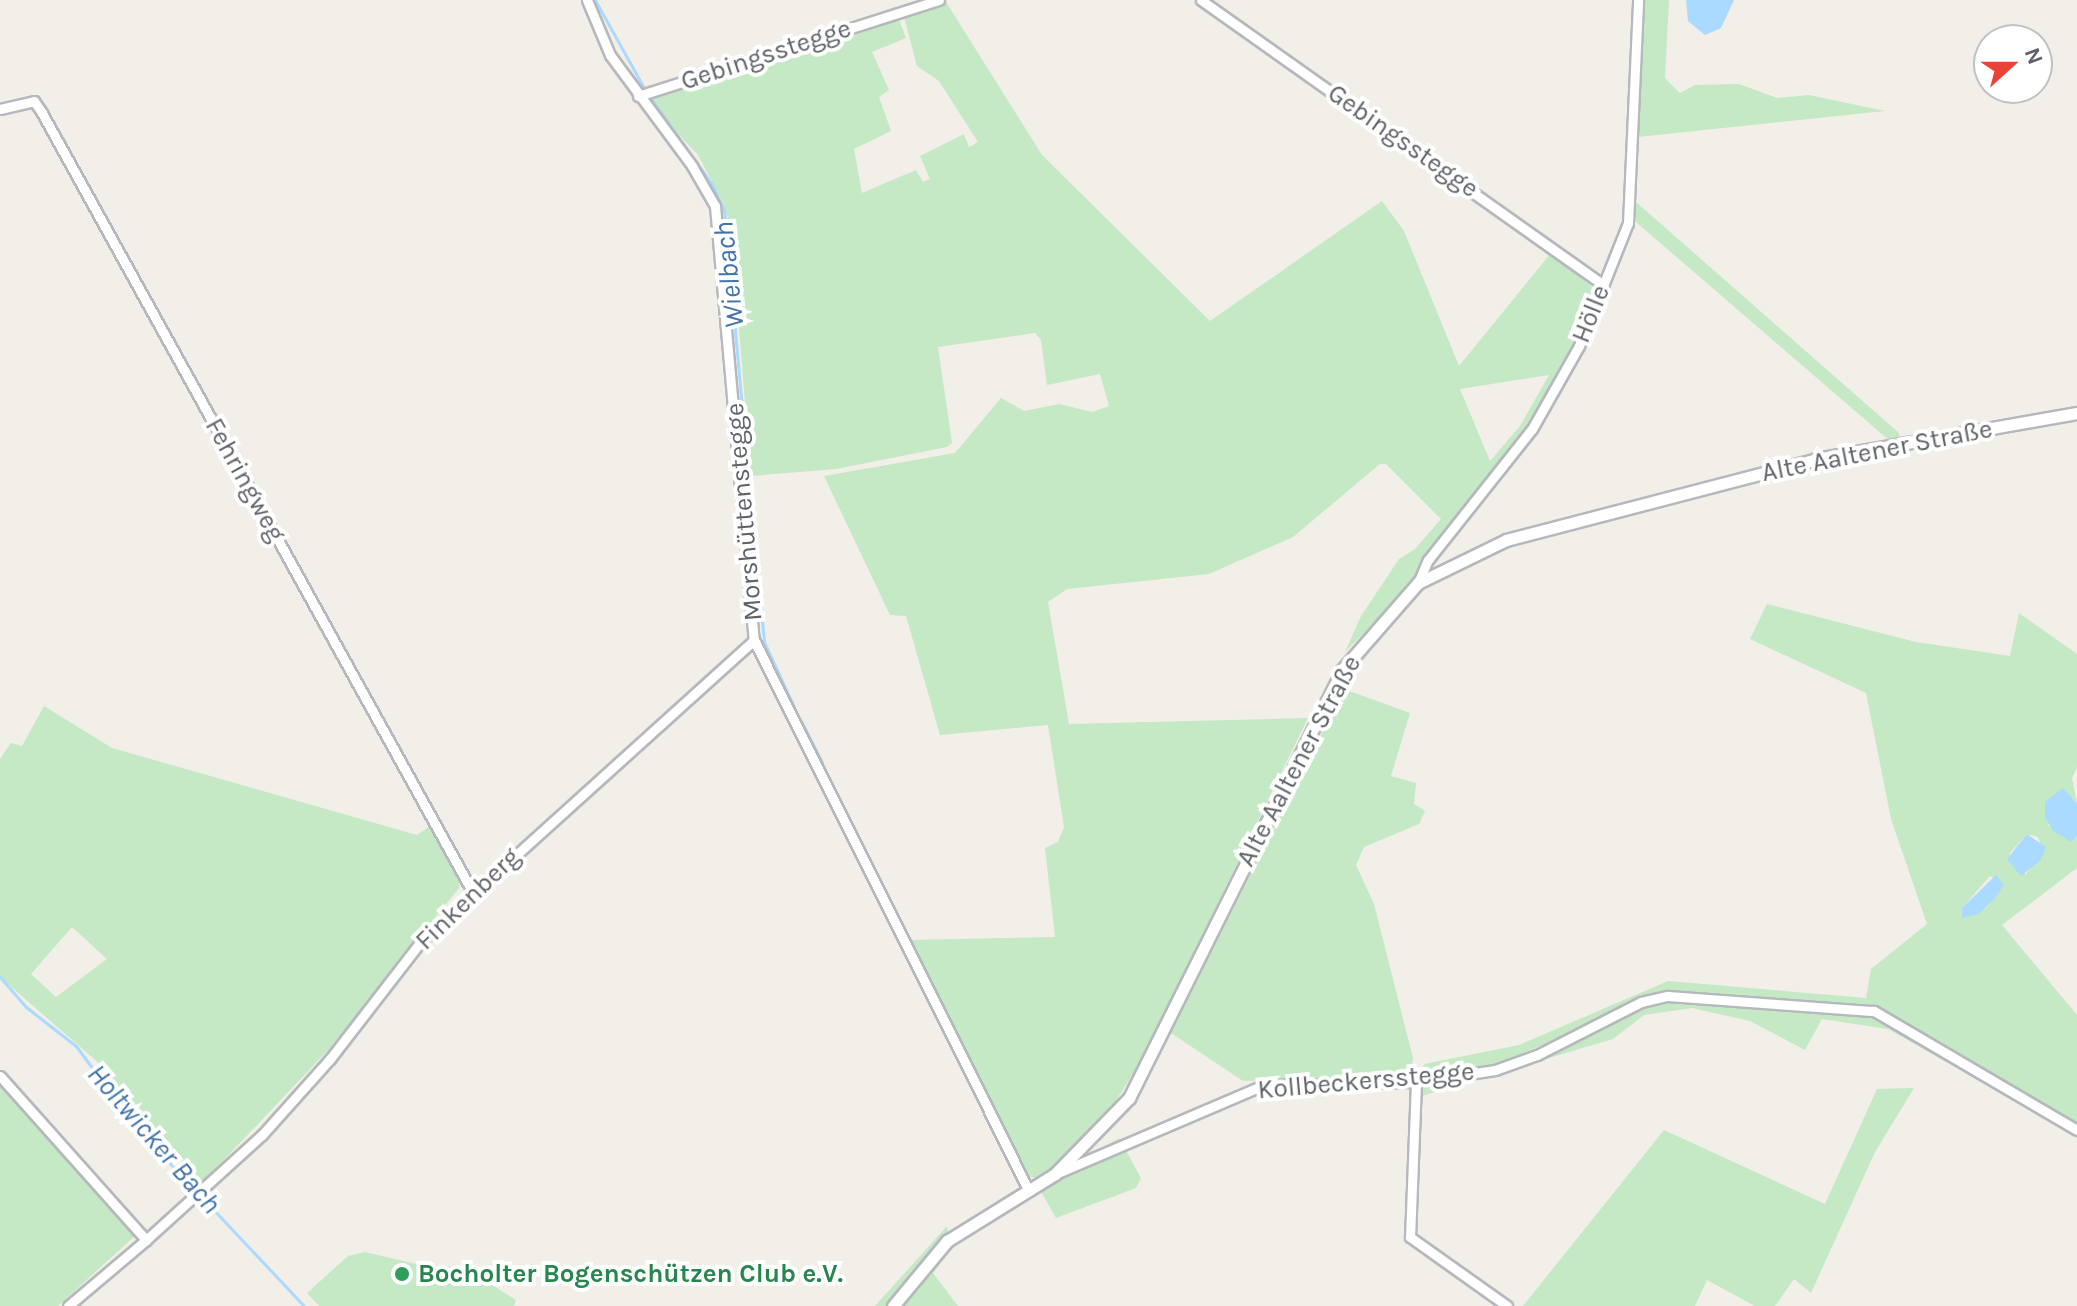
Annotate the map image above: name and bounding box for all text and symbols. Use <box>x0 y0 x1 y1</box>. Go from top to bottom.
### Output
street label: Gebingsstegge <box>677 13 855 97</box>
north arrow <box>1973 24 2053 104</box>
text: N <box>2019 44 2049 68</box>
street label: Gebingsstegge <box>1322 78 1484 204</box>
water label: Wielbach <box>707 220 751 330</box>
street label: Hölle <box>1565 281 1617 347</box>
street label: Morshüttenstegge <box>719 402 769 622</box>
street label: Fehringweg <box>198 413 292 547</box>
street label: Alte Aaltener Straße <box>1759 413 1995 489</box>
street label: Alte Aaltener Straße <box>1230 650 1368 872</box>
street label: Finkenberg <box>409 842 527 956</box>
street label: Kollbeckersstegge <box>1256 1056 1476 1106</box>
water label: Holtwicker Bach <box>80 1058 228 1220</box>
place label: Bocholter Bogenschützen Club e.V. <box>418 1258 843 1290</box>
marker: Bocholter Bogenschützen Club e.V. <box>393 1265 411 1283</box>

